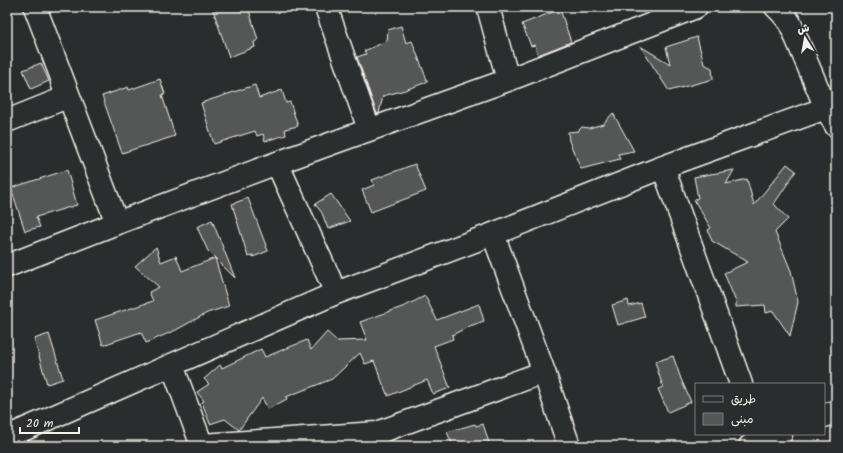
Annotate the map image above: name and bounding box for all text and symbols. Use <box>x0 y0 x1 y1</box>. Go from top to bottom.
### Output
north arrow <box>785 18 825 58</box>
text: ش <box>796 19 811 39</box>
legend <box>695 383 825 435</box>
text: طريق <box>731 390 756 409</box>
scale bar <box>20 409 79 435</box>
text: مبنى <box>731 410 754 429</box>
text: 20 m <box>26 414 54 433</box>

